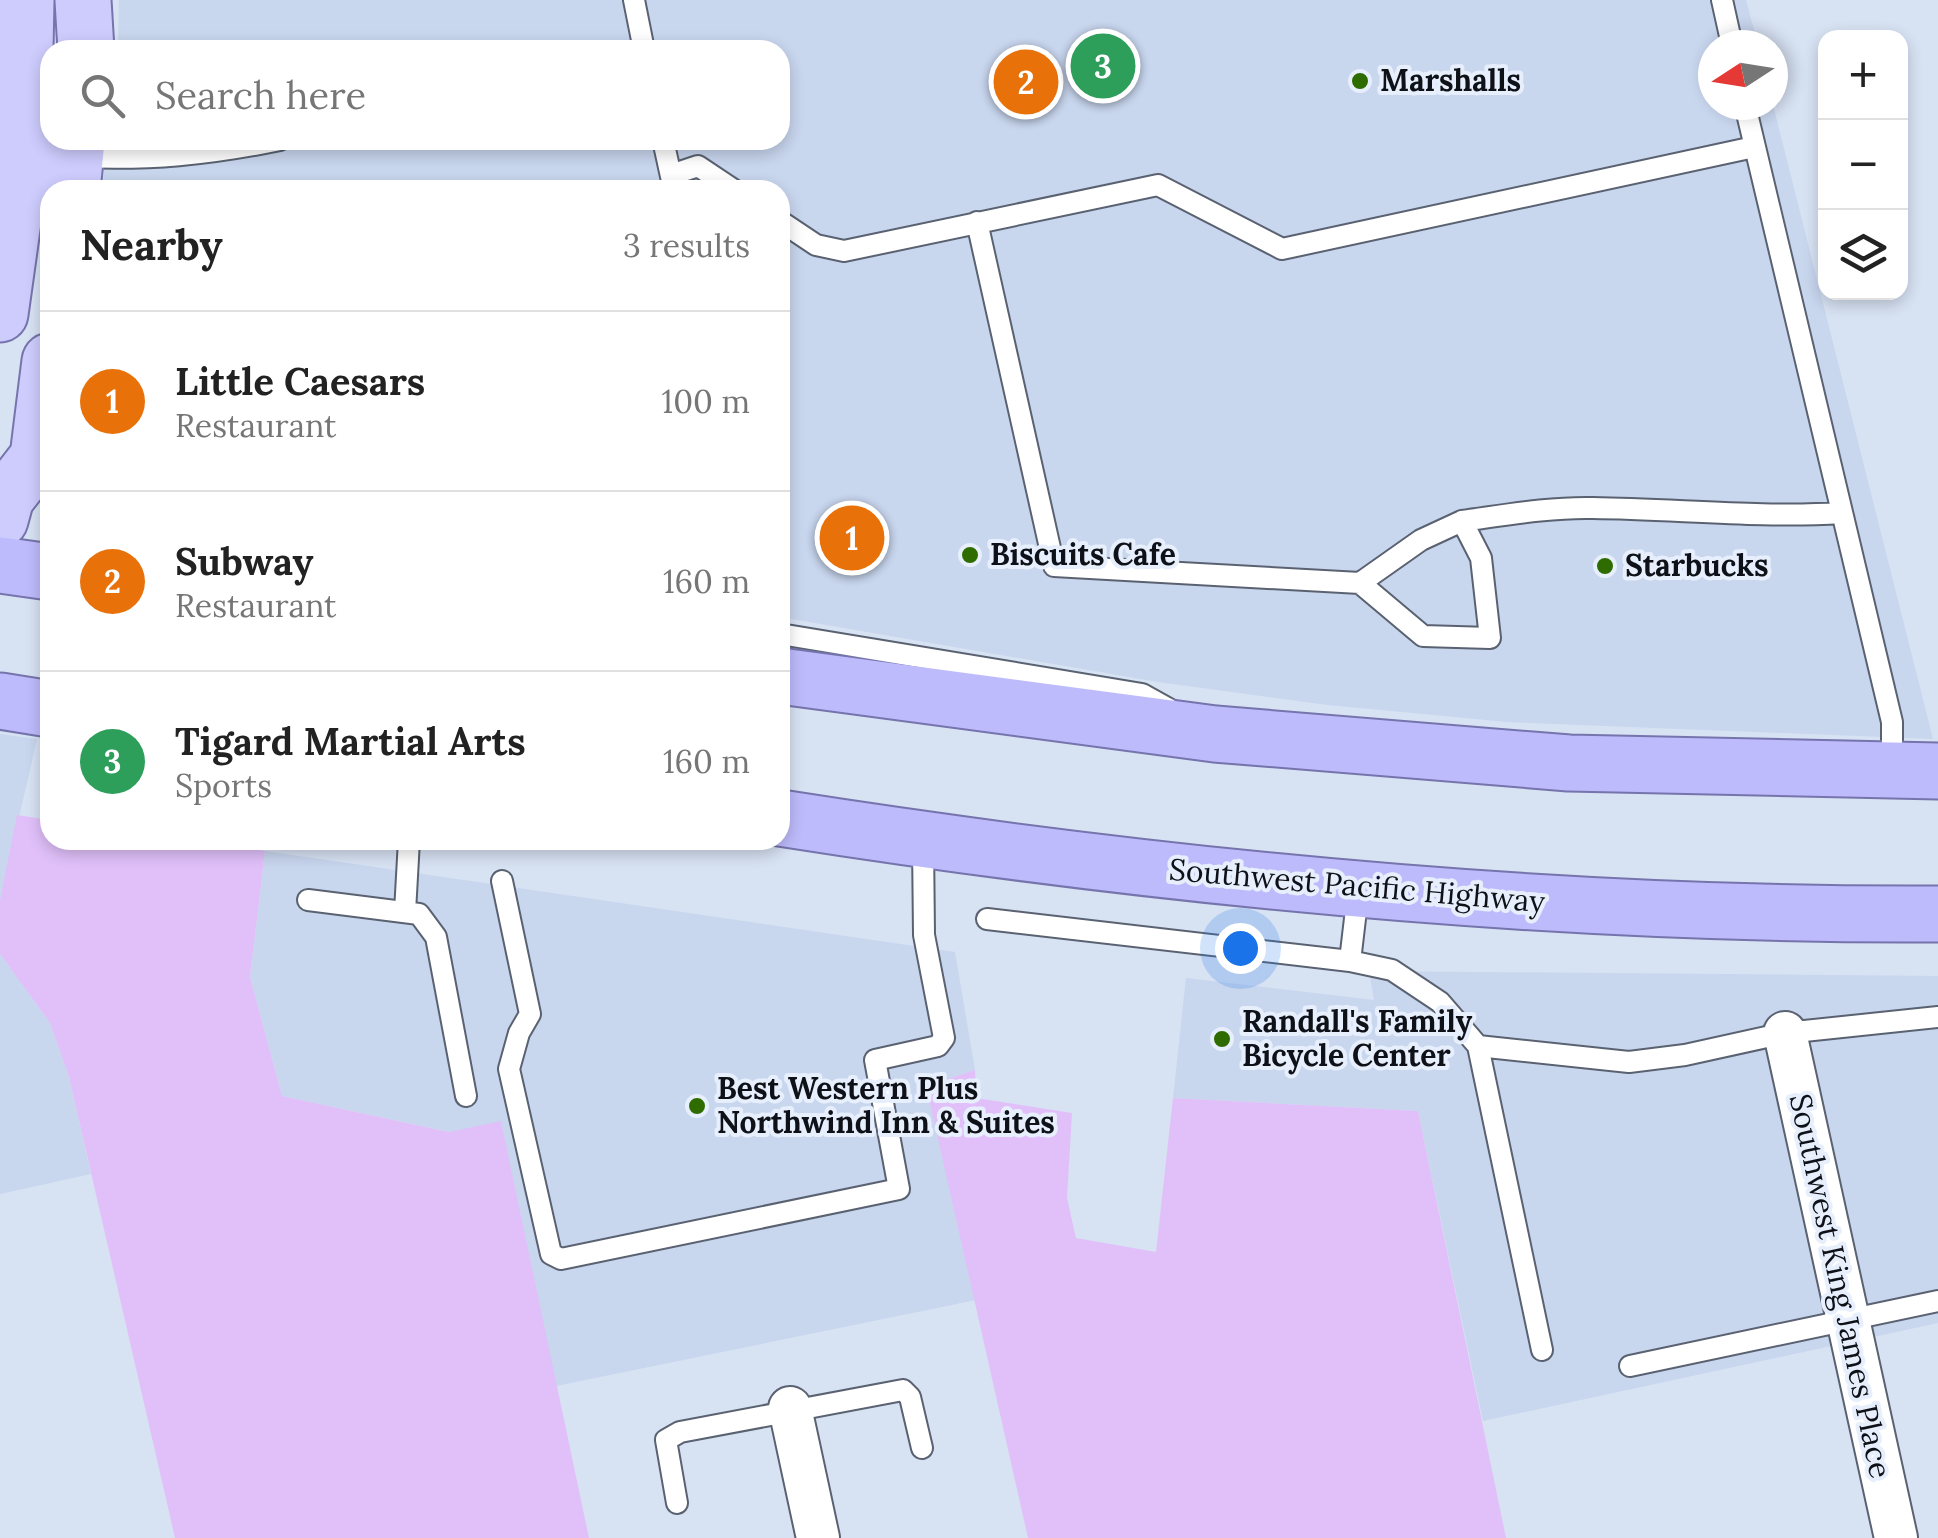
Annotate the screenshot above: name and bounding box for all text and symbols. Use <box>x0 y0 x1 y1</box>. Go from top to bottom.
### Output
pin: 3 <box>1070 28 1136 104</box>
north arrow <box>1698 30 1788 120</box>
map controls <box>1818 30 1908 300</box>
button: + <box>1818 30 1908 120</box>
search box <box>40 40 790 150</box>
pin: 2 <box>994 44 1058 120</box>
place label: Marshalls <box>1380 61 1521 99</box>
icon: search <box>75 68 130 123</box>
marker: Marshalls <box>1349 70 1371 92</box>
text: Search here <box>155 71 366 119</box>
button: − <box>1818 120 1908 210</box>
button: layers <box>1818 210 1908 300</box>
text: Nearby <box>80 218 223 272</box>
text: 3 results <box>623 225 750 266</box>
text: Little Caesars <box>175 357 425 405</box>
text: 1 <box>106 381 119 422</box>
text: 100 m <box>662 381 750 422</box>
text: Restaurant <box>175 405 337 446</box>
pin: 1 <box>820 500 884 576</box>
place label: Biscuits Cafe <box>990 535 1176 573</box>
text: Subway <box>175 537 313 585</box>
marker: Biscuits Cafe <box>959 544 981 566</box>
place label: Starbucks <box>1625 546 1769 584</box>
marker: Starbucks <box>1594 555 1616 577</box>
text: 2 <box>104 561 121 602</box>
text: 160 m <box>663 561 750 602</box>
text: Restaurant <box>175 585 337 626</box>
text: Tigard Martial Arts <box>175 717 526 765</box>
text: 3 <box>104 741 121 782</box>
text: 160 m <box>663 741 750 782</box>
text: Sports <box>175 765 272 806</box>
street label: Southwest Pacific Highway <box>1168 850 1547 921</box>
your location <box>1215 923 1266 974</box>
place label: Randall's Family Bicycle Center <box>1242 1002 1473 1075</box>
marker: Randall's Family Bicycle Center <box>1211 1028 1233 1050</box>
place label: Best Western Plus Northwind Inn & Suites <box>717 1069 1055 1141</box>
street label: Southwest King James Place <box>1781 1090 1900 1481</box>
marker: Best Western Plus Northwind Inn & Suites <box>686 1095 708 1117</box>

